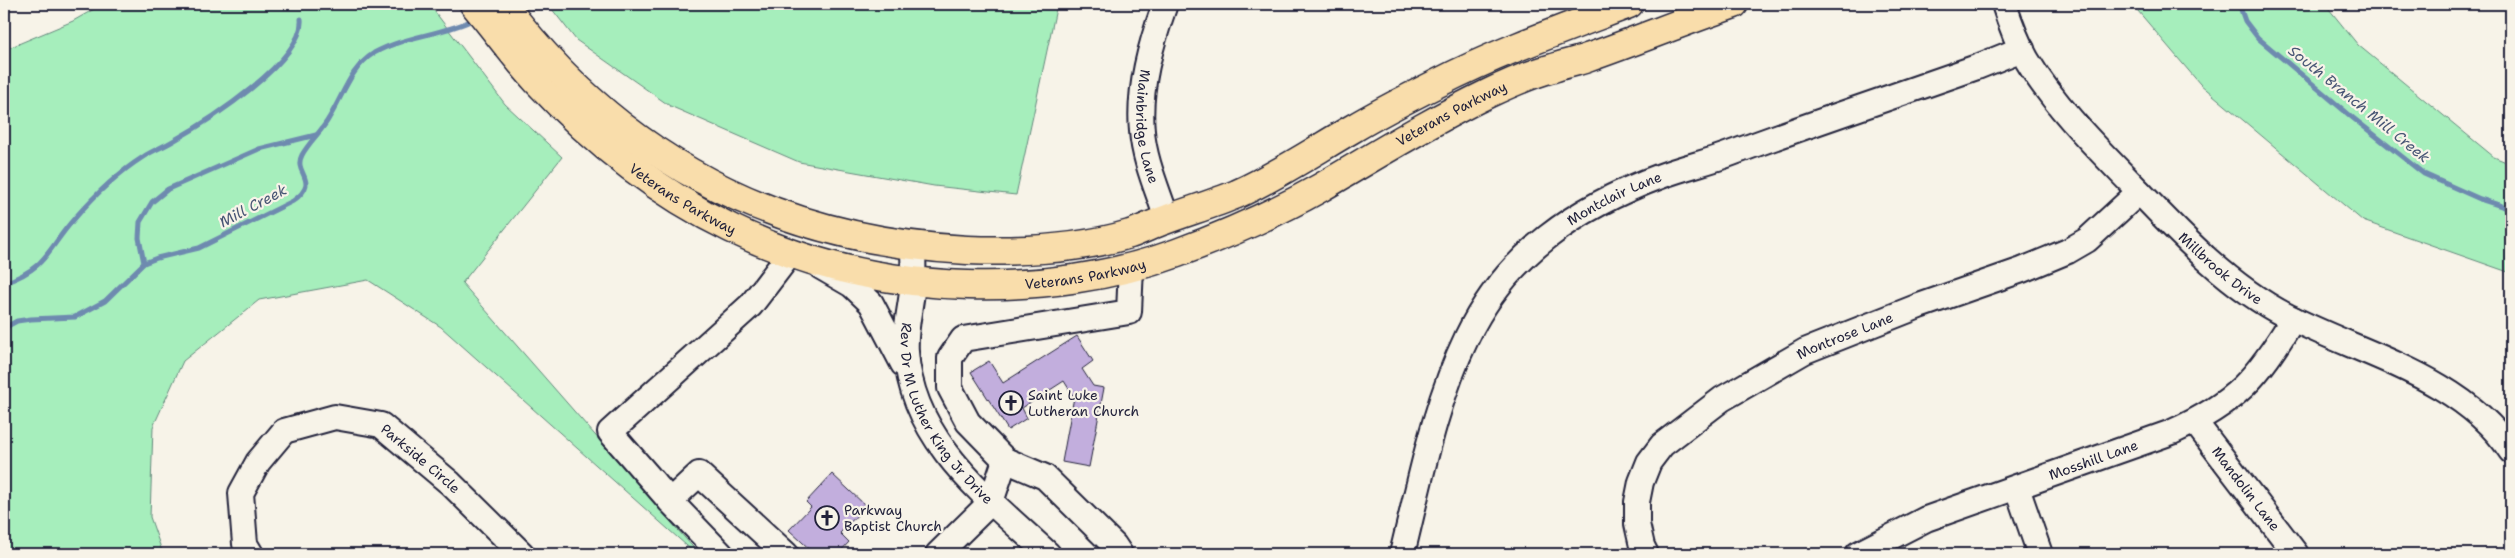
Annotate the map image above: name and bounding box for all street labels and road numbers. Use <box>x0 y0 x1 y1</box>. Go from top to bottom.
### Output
street label: Mainbridge Lane <box>1132 68 1163 186</box>
street label: Veterans Parkway <box>1393 77 1509 150</box>
street label: Veterans Parkway <box>626 159 739 239</box>
street label: Montclair Lane <box>1564 168 1664 229</box>
street label: Millbrook Drive <box>2175 228 2266 309</box>
street label: Veterans Parkway <box>1024 255 1148 293</box>
street label: Montrose Lane <box>1793 308 1896 363</box>
street label: Rev Dr M Luther King Jr Drive <box>897 322 997 508</box>
street label: Parkside Circle <box>377 420 464 497</box>
street label: Mosshill Lane <box>2046 436 2140 484</box>
street label: Mandolin Lane <box>2208 443 2284 535</box>

